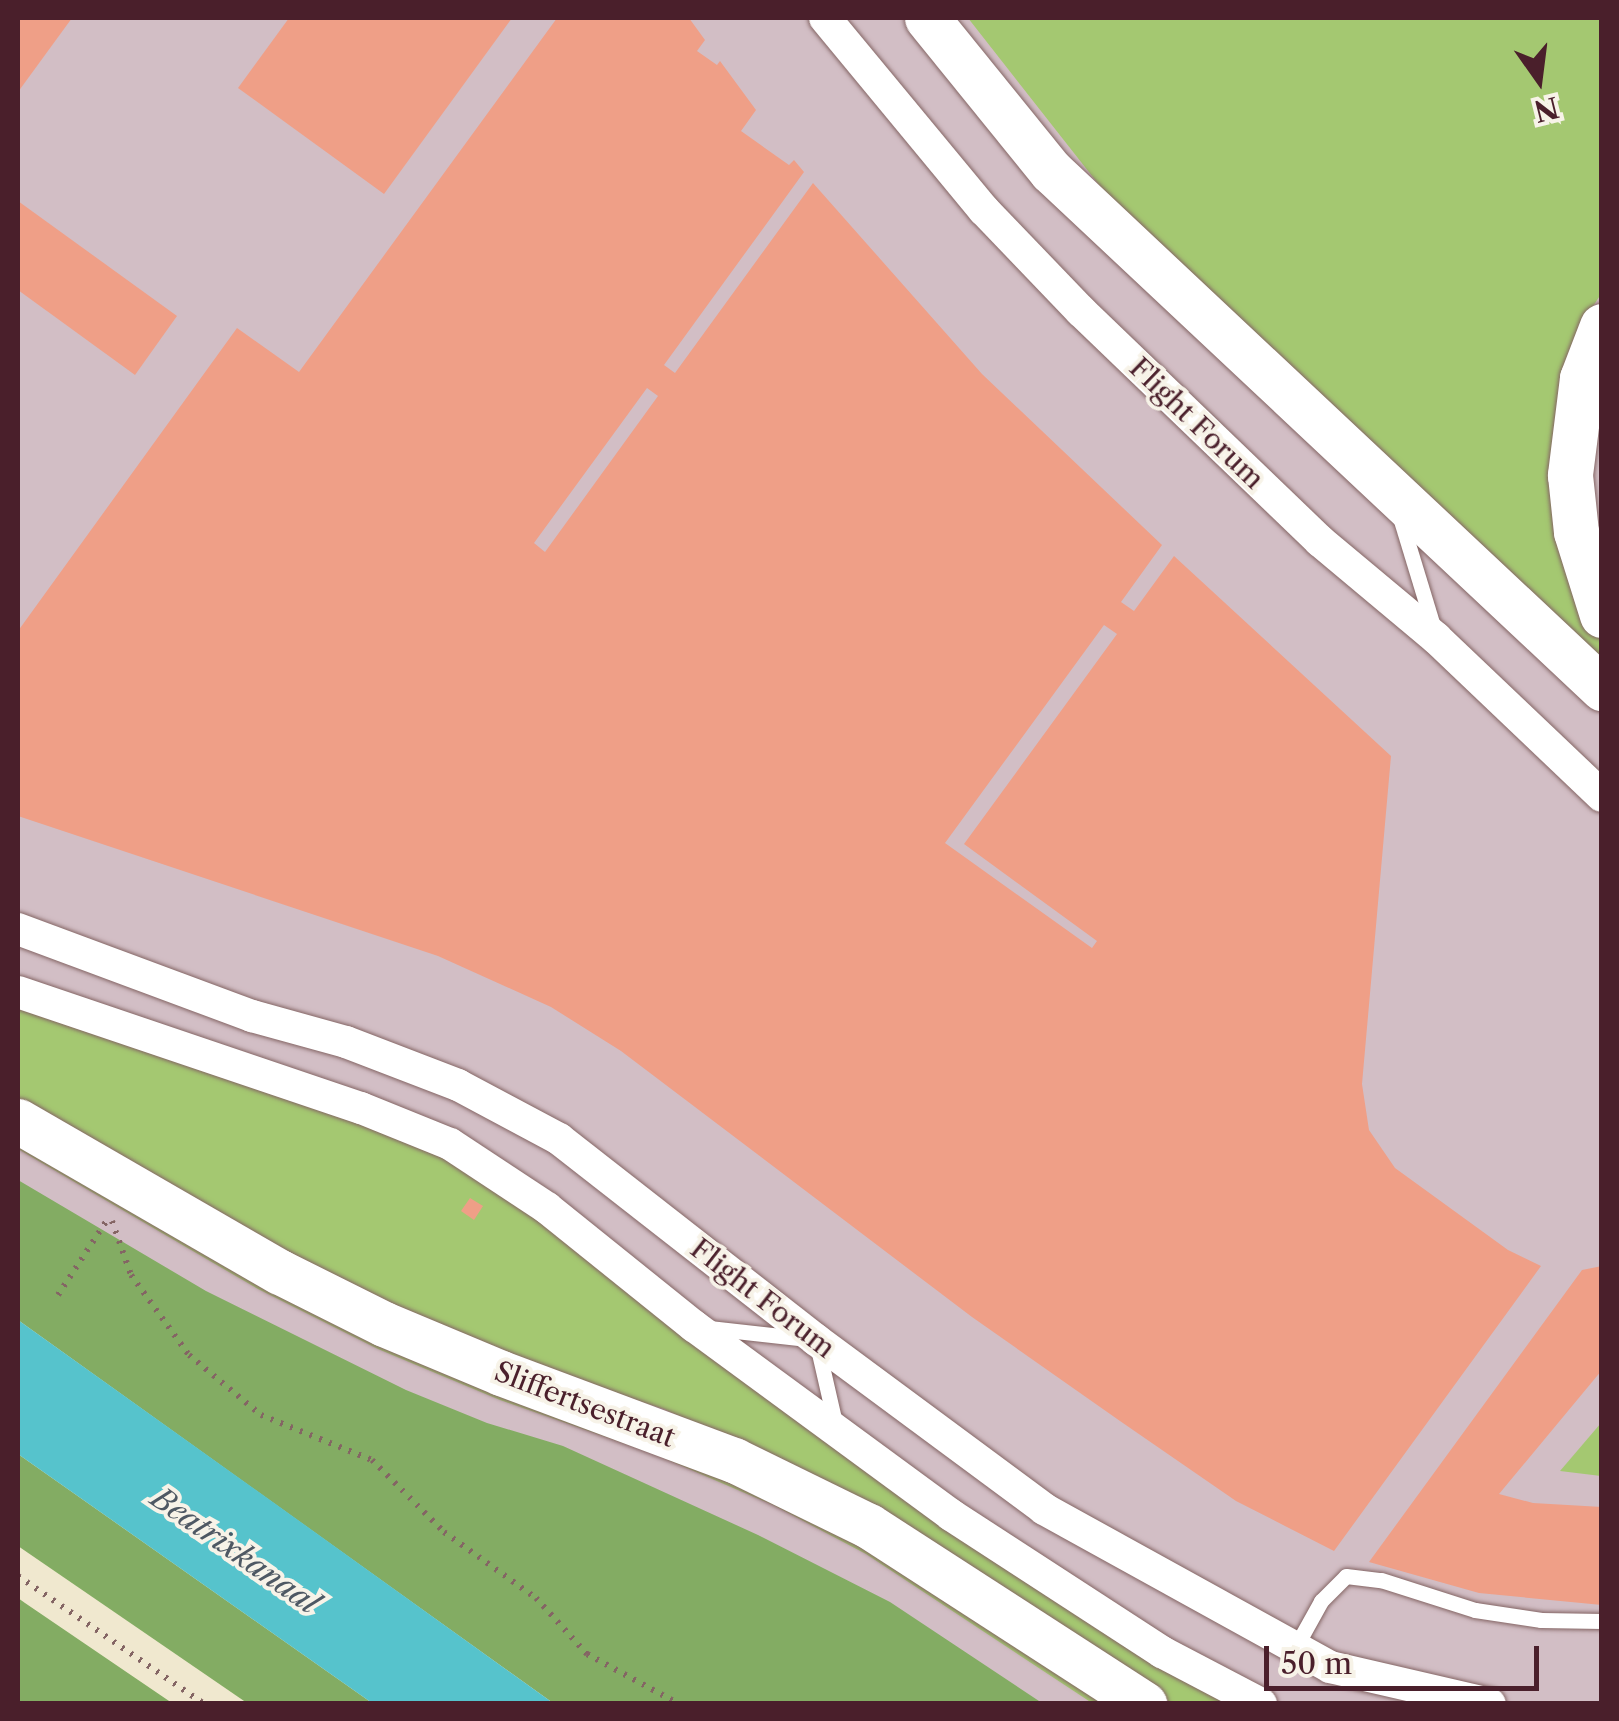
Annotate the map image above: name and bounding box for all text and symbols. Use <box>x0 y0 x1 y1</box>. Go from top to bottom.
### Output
north arrow <box>1489 30 1589 130</box>
text: N <box>1530 90 1562 129</box>
street label: Flight Forum <box>1123 351 1271 495</box>
street label: Flight Forum <box>684 1231 842 1365</box>
street label: Sliffertsestraat <box>490 1354 680 1454</box>
water label: Beatrixkanaal <box>144 1480 326 1622</box>
scale bar <box>1269 1626 1544 1688</box>
text: 50 m <box>1281 1645 1352 1682</box>

